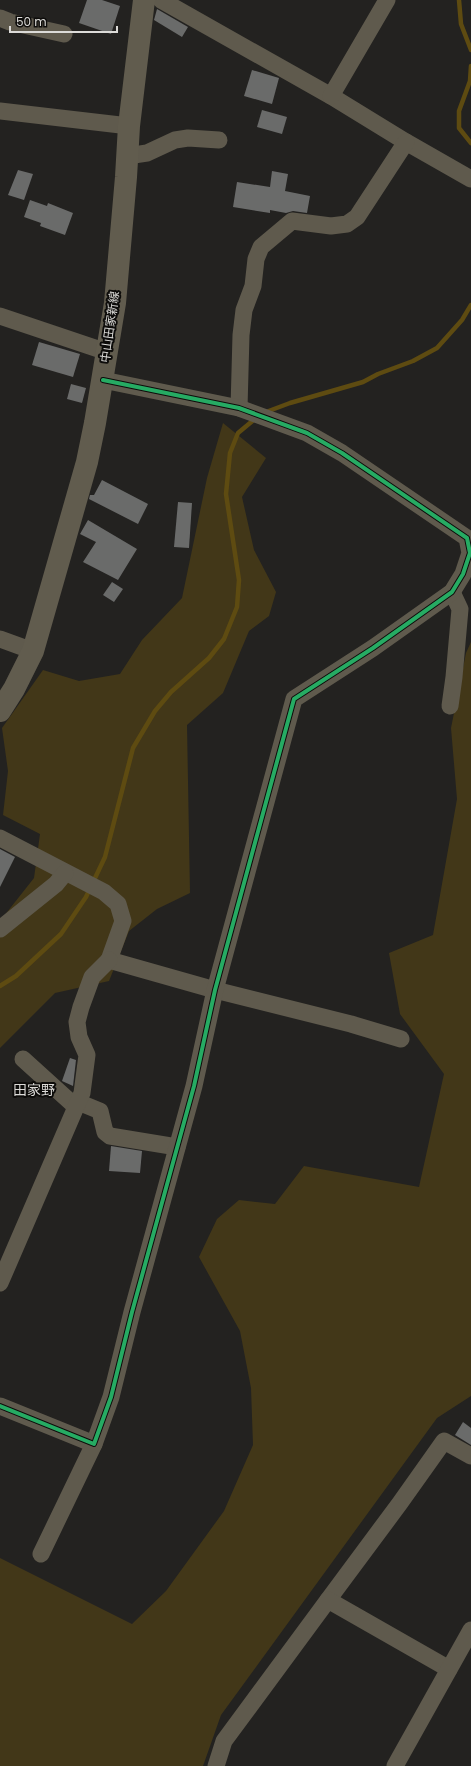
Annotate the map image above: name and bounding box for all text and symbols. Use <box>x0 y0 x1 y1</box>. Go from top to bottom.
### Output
scale bar <box>10 8 117 34</box>
text: 50 m <box>16 13 47 30</box>
street label: 中山田家新線 <box>96 290 123 364</box>
district label: 田家野 <box>13 1080 55 1100</box>

